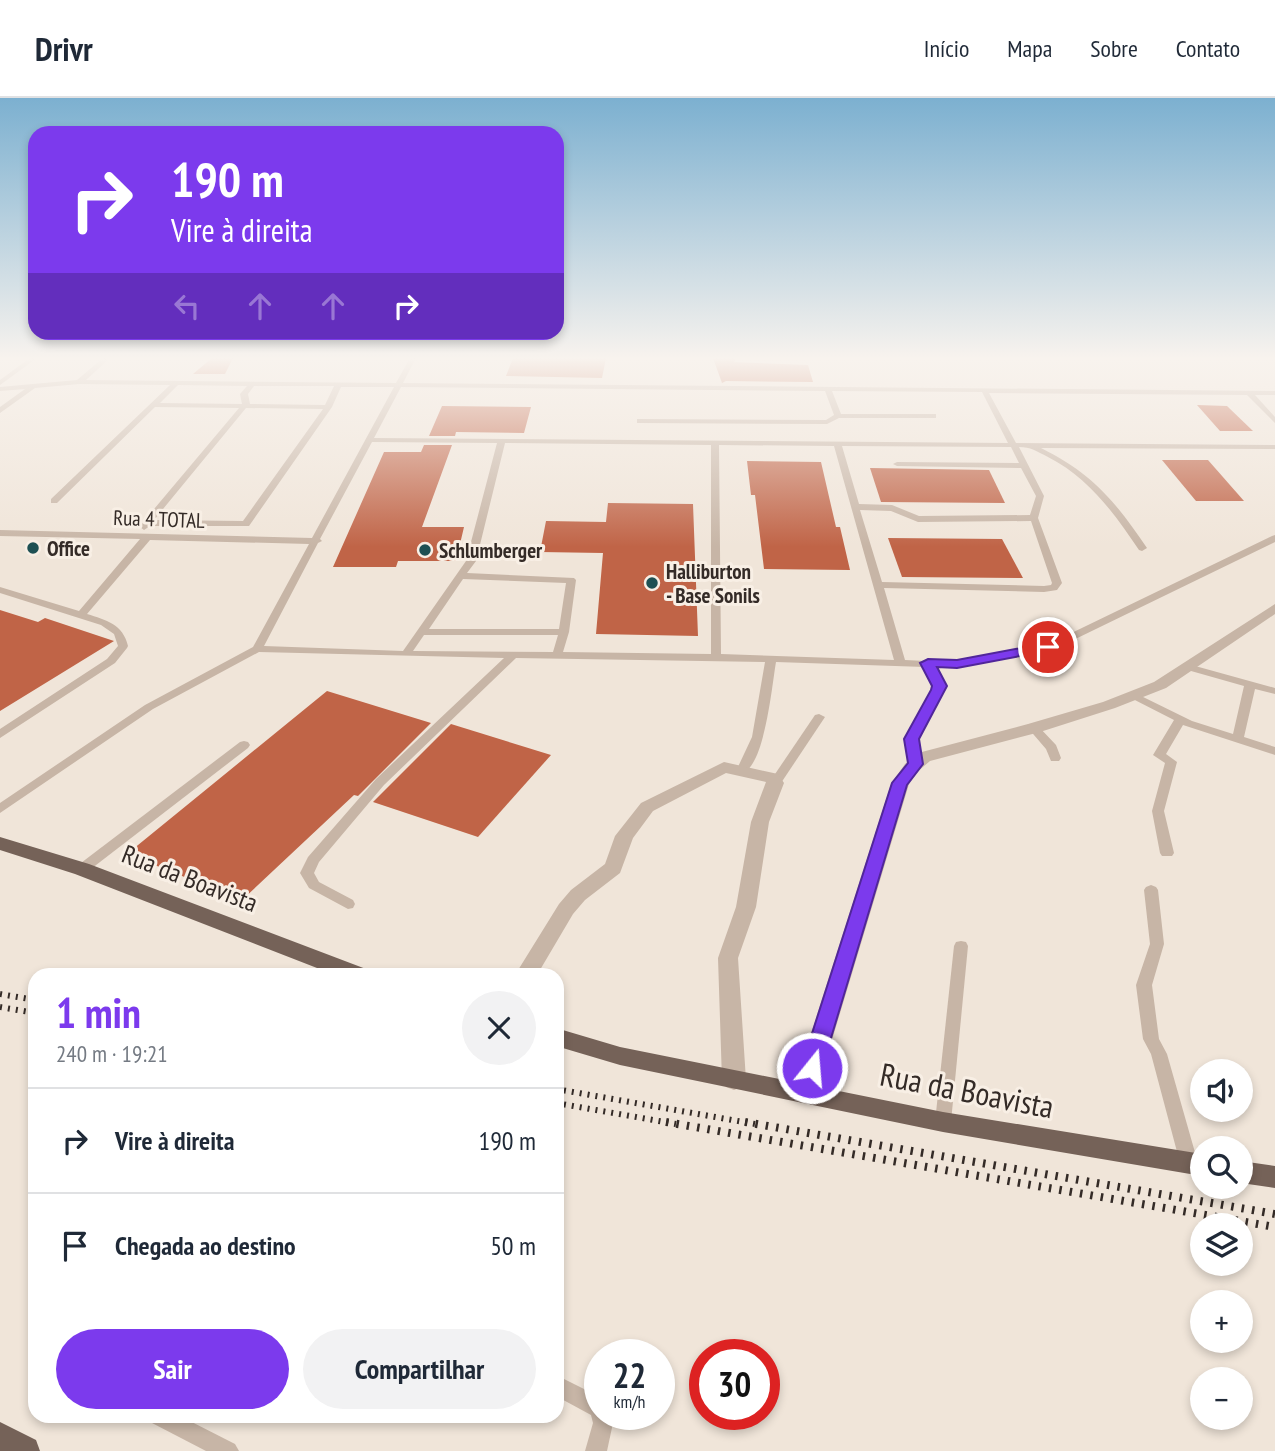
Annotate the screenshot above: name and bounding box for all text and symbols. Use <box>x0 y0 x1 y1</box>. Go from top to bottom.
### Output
text: Drivr <box>35 27 93 70</box>
text: Início <box>924 33 969 64</box>
text: Mapa <box>1007 33 1052 64</box>
text: Sobre <box>1090 33 1138 64</box>
text: Contato <box>1176 33 1240 64</box>
text: 190 m <box>171 147 284 211</box>
icon: right <box>56 154 147 245</box>
text: Vire à direita <box>171 209 312 251</box>
icon: left <box>168 287 206 325</box>
icon: ahead <box>241 287 279 325</box>
icon: ahead <box>314 287 352 325</box>
icon: right <box>387 287 425 325</box>
street label: Rua 4 TOTAL <box>113 504 206 534</box>
place label: Office <box>47 535 90 562</box>
place label: Schlumberger <box>439 537 543 564</box>
marker: Office <box>25 540 41 556</box>
marker: Schlumberger <box>417 542 433 558</box>
place label: Halliburton - Base Sonils <box>666 558 760 609</box>
marker: Halliburton - Base Sonils <box>644 575 660 591</box>
pin <box>1018 617 1078 677</box>
icon: arrive <box>1029 628 1067 666</box>
street label: Rua da Boavista <box>117 837 263 919</box>
text: 1 min <box>56 985 141 1040</box>
button: close <box>462 991 536 1065</box>
position arrow <box>775 1031 849 1105</box>
text: 240 m · 19:21 <box>56 1039 168 1068</box>
street label: Rua da Boavista <box>877 1053 1057 1127</box>
map controls <box>1190 1059 1253 1430</box>
button: sound <box>1190 1059 1253 1122</box>
icon: right <box>56 1122 94 1160</box>
text: Vire à direita <box>115 1124 234 1157</box>
text: 190 m <box>478 1124 536 1157</box>
button: search <box>1190 1136 1253 1199</box>
button: layers <box>1190 1213 1253 1276</box>
icon: arrive <box>56 1227 94 1265</box>
text: Chegada ao destino <box>115 1229 296 1262</box>
text: 50 m <box>490 1229 536 1262</box>
button: + <box>1190 1290 1253 1353</box>
button: Sair <box>56 1329 289 1409</box>
button: Compartilhar <box>303 1329 536 1409</box>
speed limit sign: 30 <box>689 1339 780 1430</box>
text: 22 <box>613 1352 646 1398</box>
button: − <box>1190 1367 1253 1430</box>
text: km/h <box>614 1390 645 1413</box>

